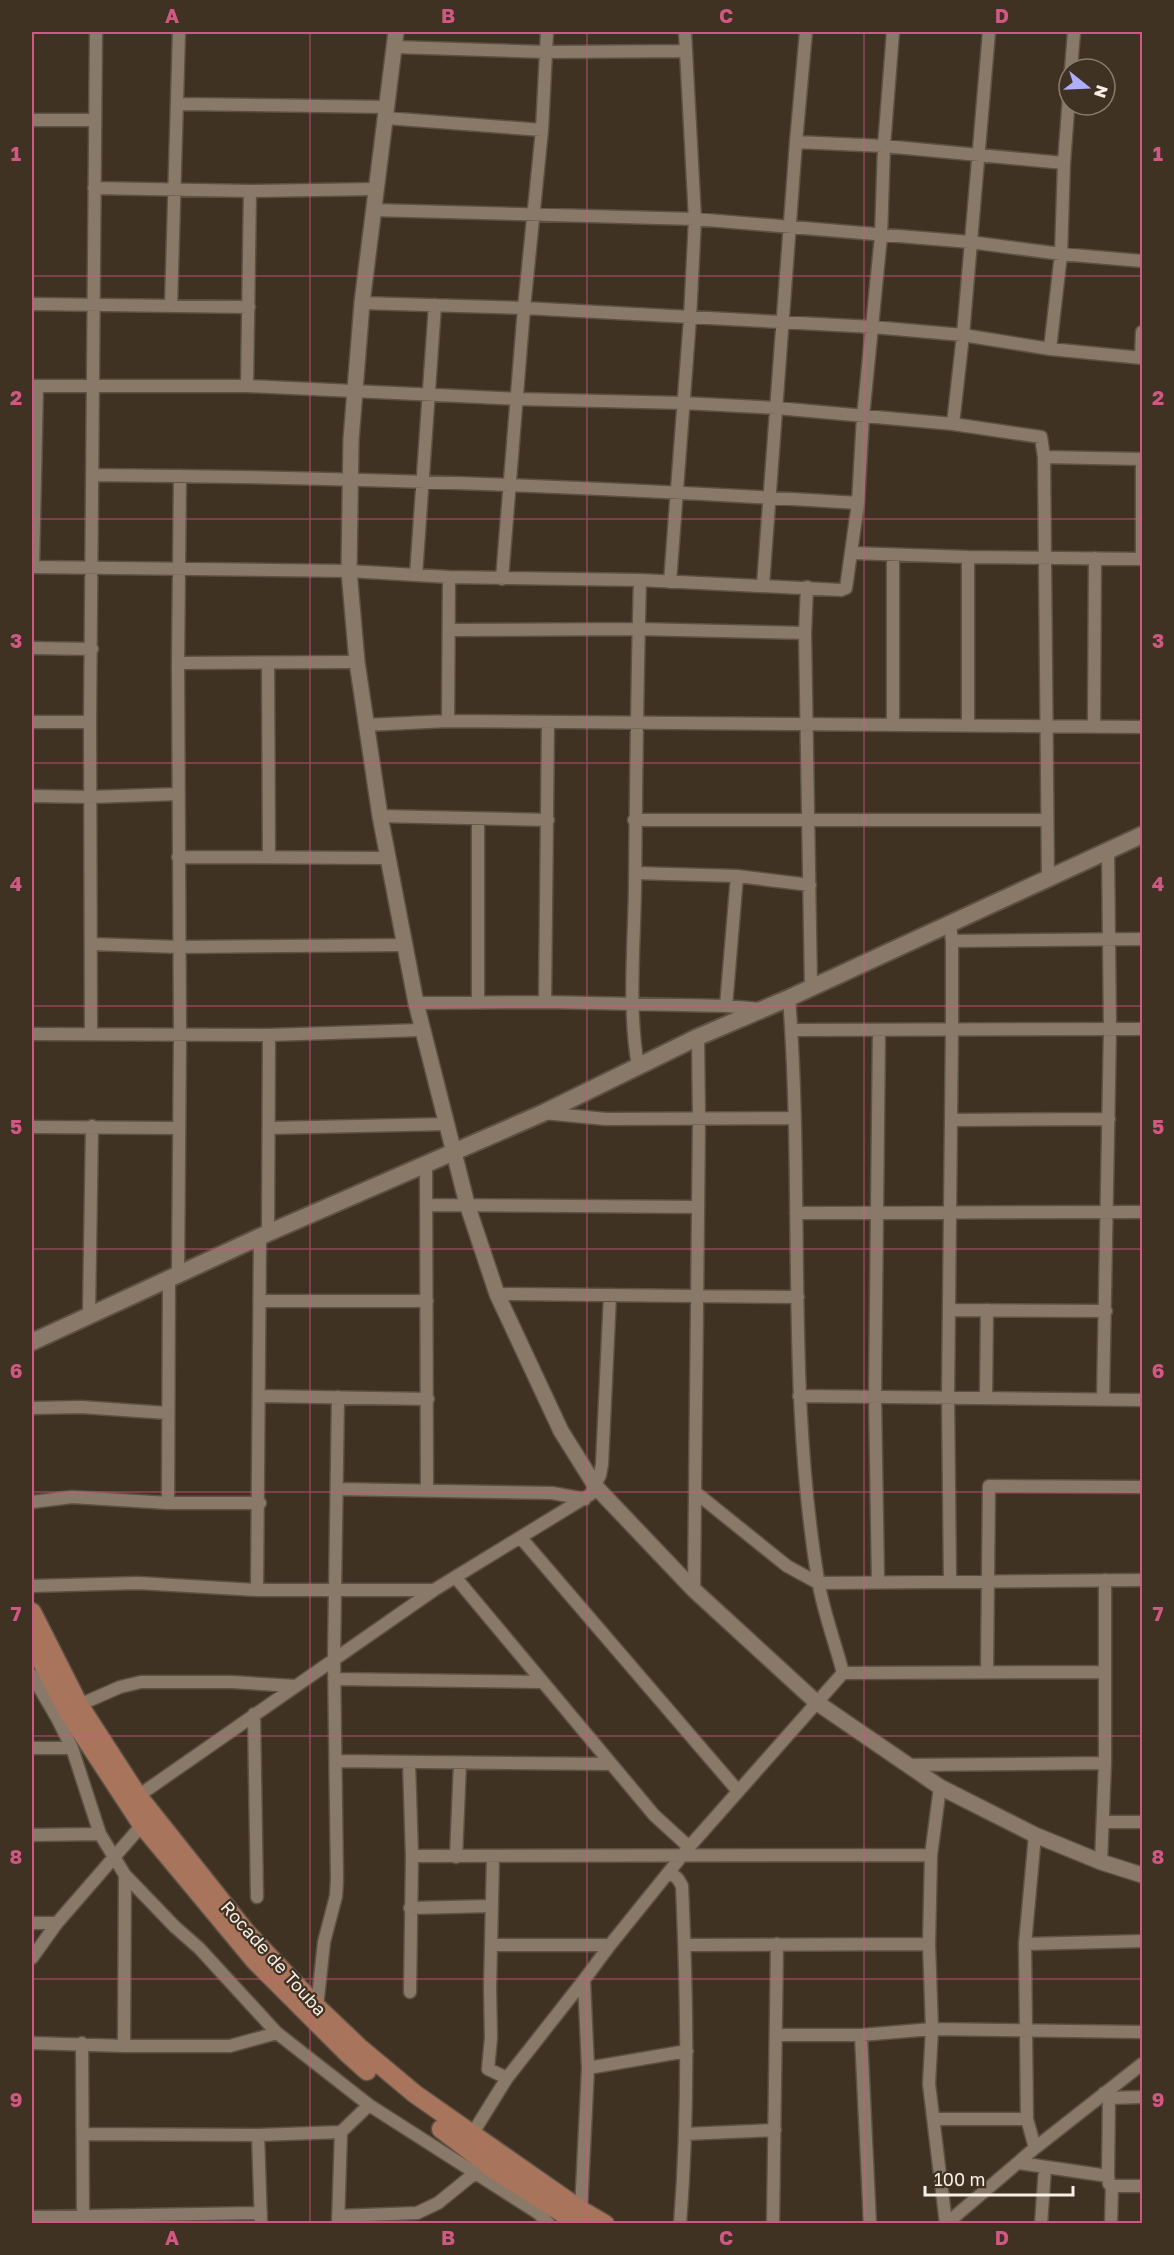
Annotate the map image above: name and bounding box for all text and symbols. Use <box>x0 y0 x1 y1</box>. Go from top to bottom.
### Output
text: A <box>165 3 179 27</box>
text: B <box>441 3 455 27</box>
text: C <box>719 3 733 27</box>
text: D <box>995 3 1009 27</box>
north arrow <box>1057 57 1117 117</box>
text: N <box>1090 83 1113 101</box>
text: 1 <box>11 141 21 165</box>
text: 1 <box>1153 141 1163 165</box>
text: 2 <box>10 385 22 409</box>
text: 2 <box>1152 385 1164 409</box>
text: 3 <box>10 628 22 652</box>
text: 3 <box>1152 628 1164 652</box>
text: 4 <box>10 871 22 895</box>
text: 4 <box>1152 871 1164 895</box>
text: 5 <box>10 1114 22 1138</box>
text: 5 <box>1152 1114 1164 1138</box>
text: 6 <box>10 1358 22 1382</box>
text: 6 <box>1152 1358 1164 1382</box>
text: 7 <box>11 1601 22 1625</box>
text: 7 <box>1153 1601 1164 1625</box>
text: 8 <box>10 1844 22 1868</box>
text: 8 <box>1152 1844 1164 1868</box>
street label: Rocade de Touba <box>217 1896 331 2020</box>
text: 9 <box>10 2087 22 2111</box>
text: 9 <box>1152 2087 1164 2111</box>
scale bar <box>925 2159 1074 2197</box>
text: 100 m <box>934 2168 985 2190</box>
text: A <box>165 2225 179 2249</box>
text: B <box>441 2225 455 2249</box>
text: C <box>719 2225 733 2249</box>
text: D <box>995 2225 1009 2249</box>

